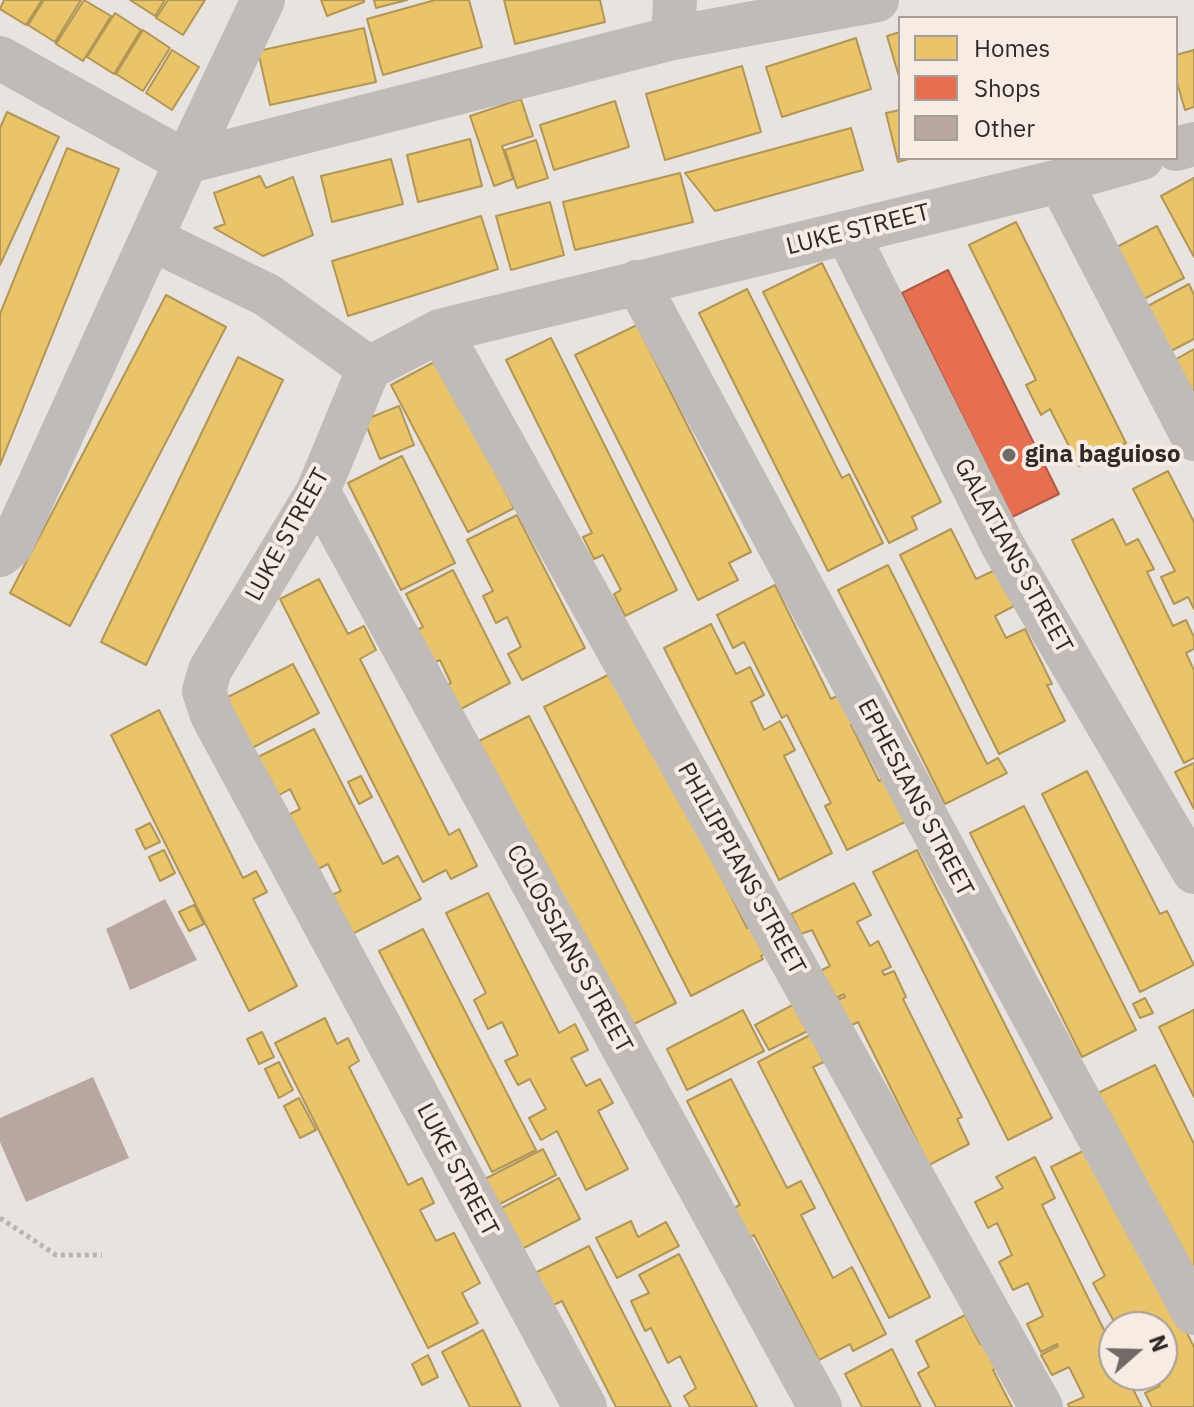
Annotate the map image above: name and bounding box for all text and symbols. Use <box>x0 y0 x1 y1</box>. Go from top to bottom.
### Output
legend <box>898 16 1178 160</box>
text: Homes <box>974 32 1050 64</box>
text: Shops <box>974 72 1041 104</box>
text: Other <box>974 112 1035 144</box>
street label: LUKE STREET <box>783 198 933 262</box>
place label: gina baguioso <box>1025 441 1180 469</box>
marker: gina baguioso <box>1000 446 1018 464</box>
street label: GALATIANS STREET <box>948 454 1078 658</box>
street label: LUKE STREET <box>240 464 336 606</box>
street label: EPHESIANS STREET <box>851 694 979 902</box>
street label: PHILIPPIANS STREET <box>671 758 811 980</box>
street label: COLOSSIANS STREET <box>500 840 638 1058</box>
street label: LUKE STREET <box>410 1098 504 1242</box>
north arrow <box>1098 1311 1178 1391</box>
text: N <box>1143 1331 1175 1356</box>

